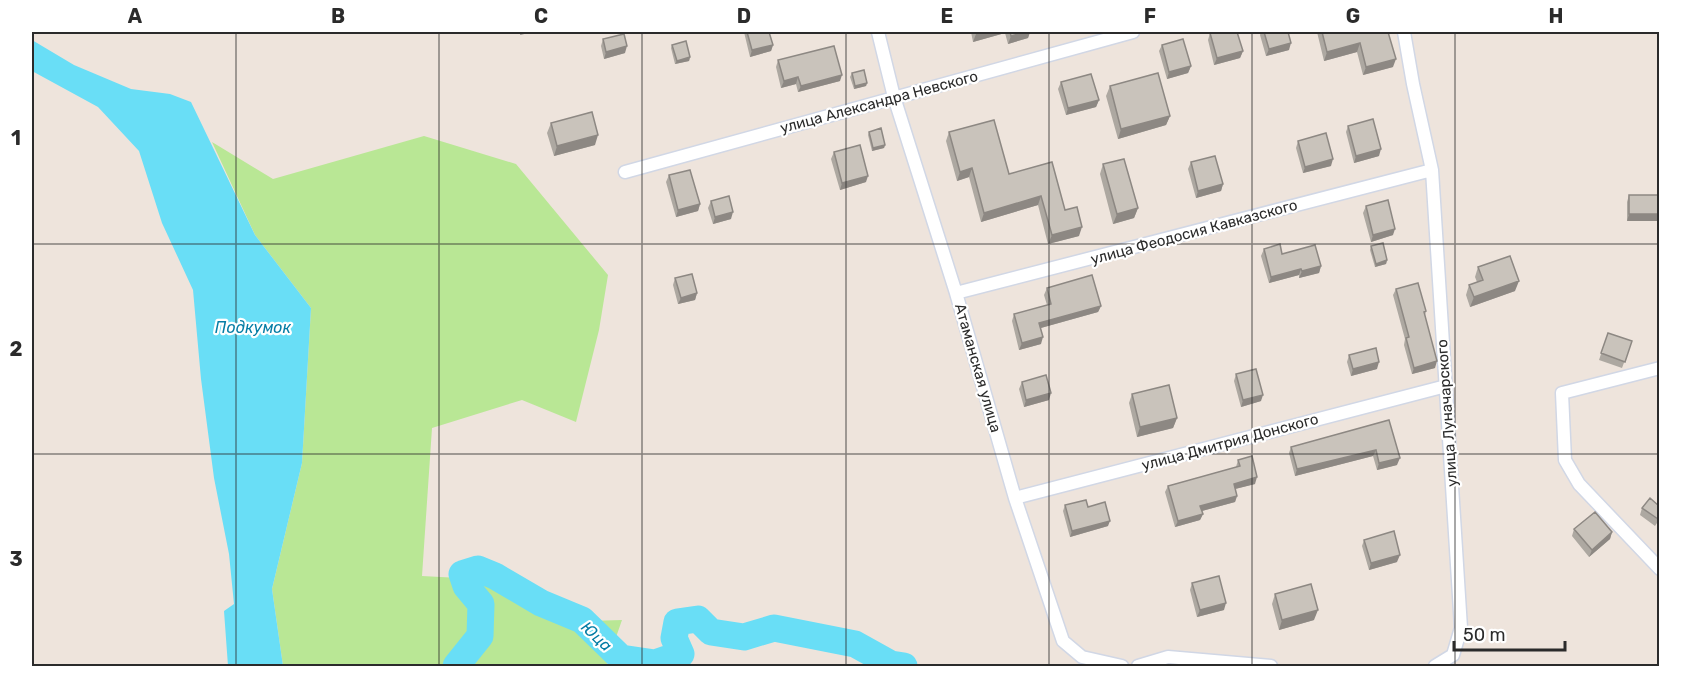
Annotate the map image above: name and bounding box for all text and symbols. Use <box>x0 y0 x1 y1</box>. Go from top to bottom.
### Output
text: A <box>128 4 143 28</box>
text: B <box>331 4 345 28</box>
text: C <box>534 4 548 28</box>
text: D <box>737 4 751 28</box>
text: E <box>941 4 953 28</box>
text: F <box>1144 4 1156 28</box>
text: G <box>1346 4 1360 28</box>
text: H <box>1549 4 1563 28</box>
street label: улица Александра Невского <box>778 67 980 137</box>
text: 1 <box>11 126 21 150</box>
street label: улица Феодосия Кавказского <box>1089 196 1299 268</box>
street label: Атаманская улица <box>951 301 1005 435</box>
water label: Подкумок <box>215 318 291 337</box>
text: 2 <box>10 337 23 361</box>
street label: улица Луначарского <box>1433 339 1461 487</box>
street label: улица Дмитрия Донского <box>1140 410 1320 474</box>
text: 3 <box>9 547 23 571</box>
scale bar <box>1454 614 1565 652</box>
water label: Юца <box>578 618 616 655</box>
text: 50 m <box>1463 624 1506 646</box>

